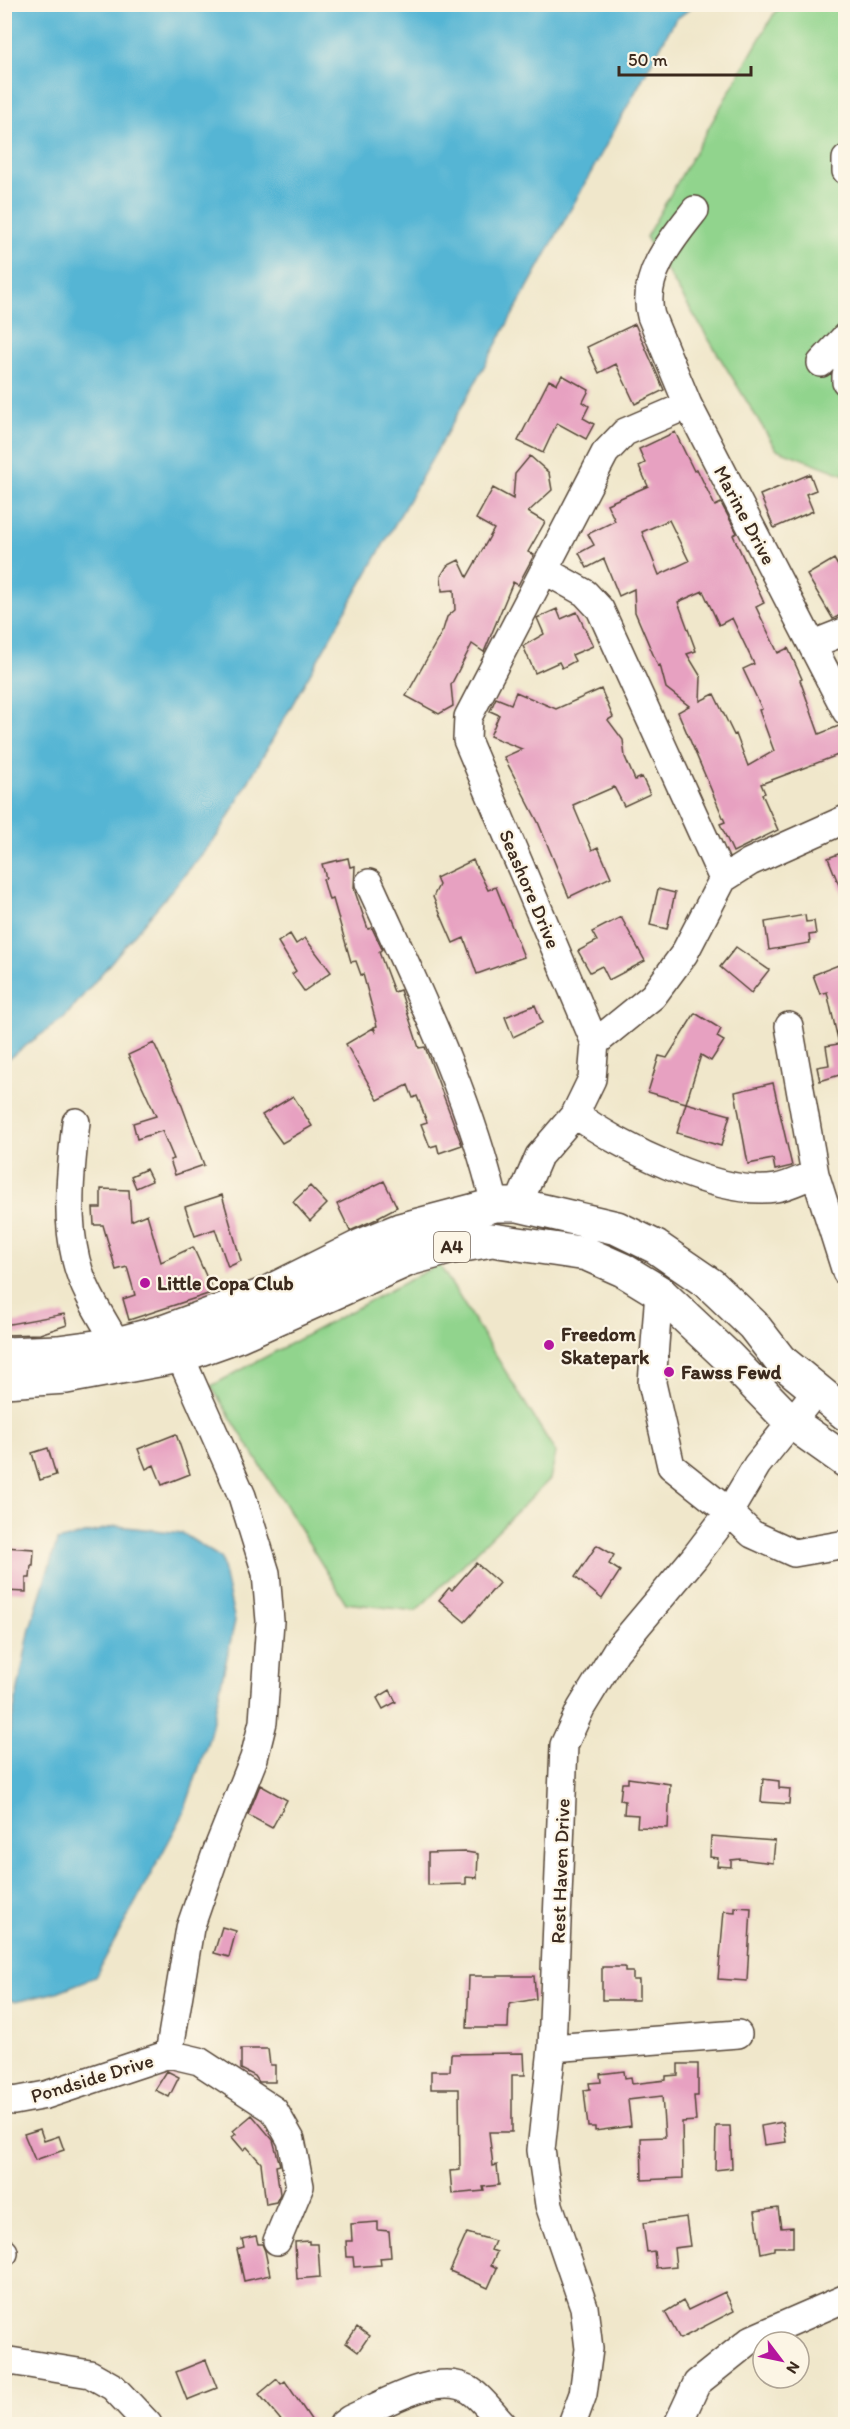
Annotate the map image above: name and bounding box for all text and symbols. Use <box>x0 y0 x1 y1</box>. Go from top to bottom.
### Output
scale bar <box>619 39 751 77</box>
text: 50 m <box>628 49 668 71</box>
street label: Marine Drive <box>709 461 781 569</box>
street label: Seashore Drive <box>494 826 566 952</box>
road number: A4 <box>434 1232 470 1262</box>
place label: Little Copa Club <box>157 1271 294 1296</box>
marker: Little Copa Club <box>138 1276 152 1290</box>
place label: Freedom Skatepark <box>561 1322 650 1370</box>
marker: Freedom Skatepark <box>542 1338 556 1352</box>
place label: Fawss Fewd <box>681 1360 781 1384</box>
marker: Fawss Fewd <box>662 1365 676 1379</box>
street label: Rest Haven Drive <box>545 1798 575 1944</box>
street label: Pondside Drive <box>28 2048 156 2108</box>
north arrow <box>751 2330 811 2390</box>
text: N <box>782 2358 804 2377</box>

